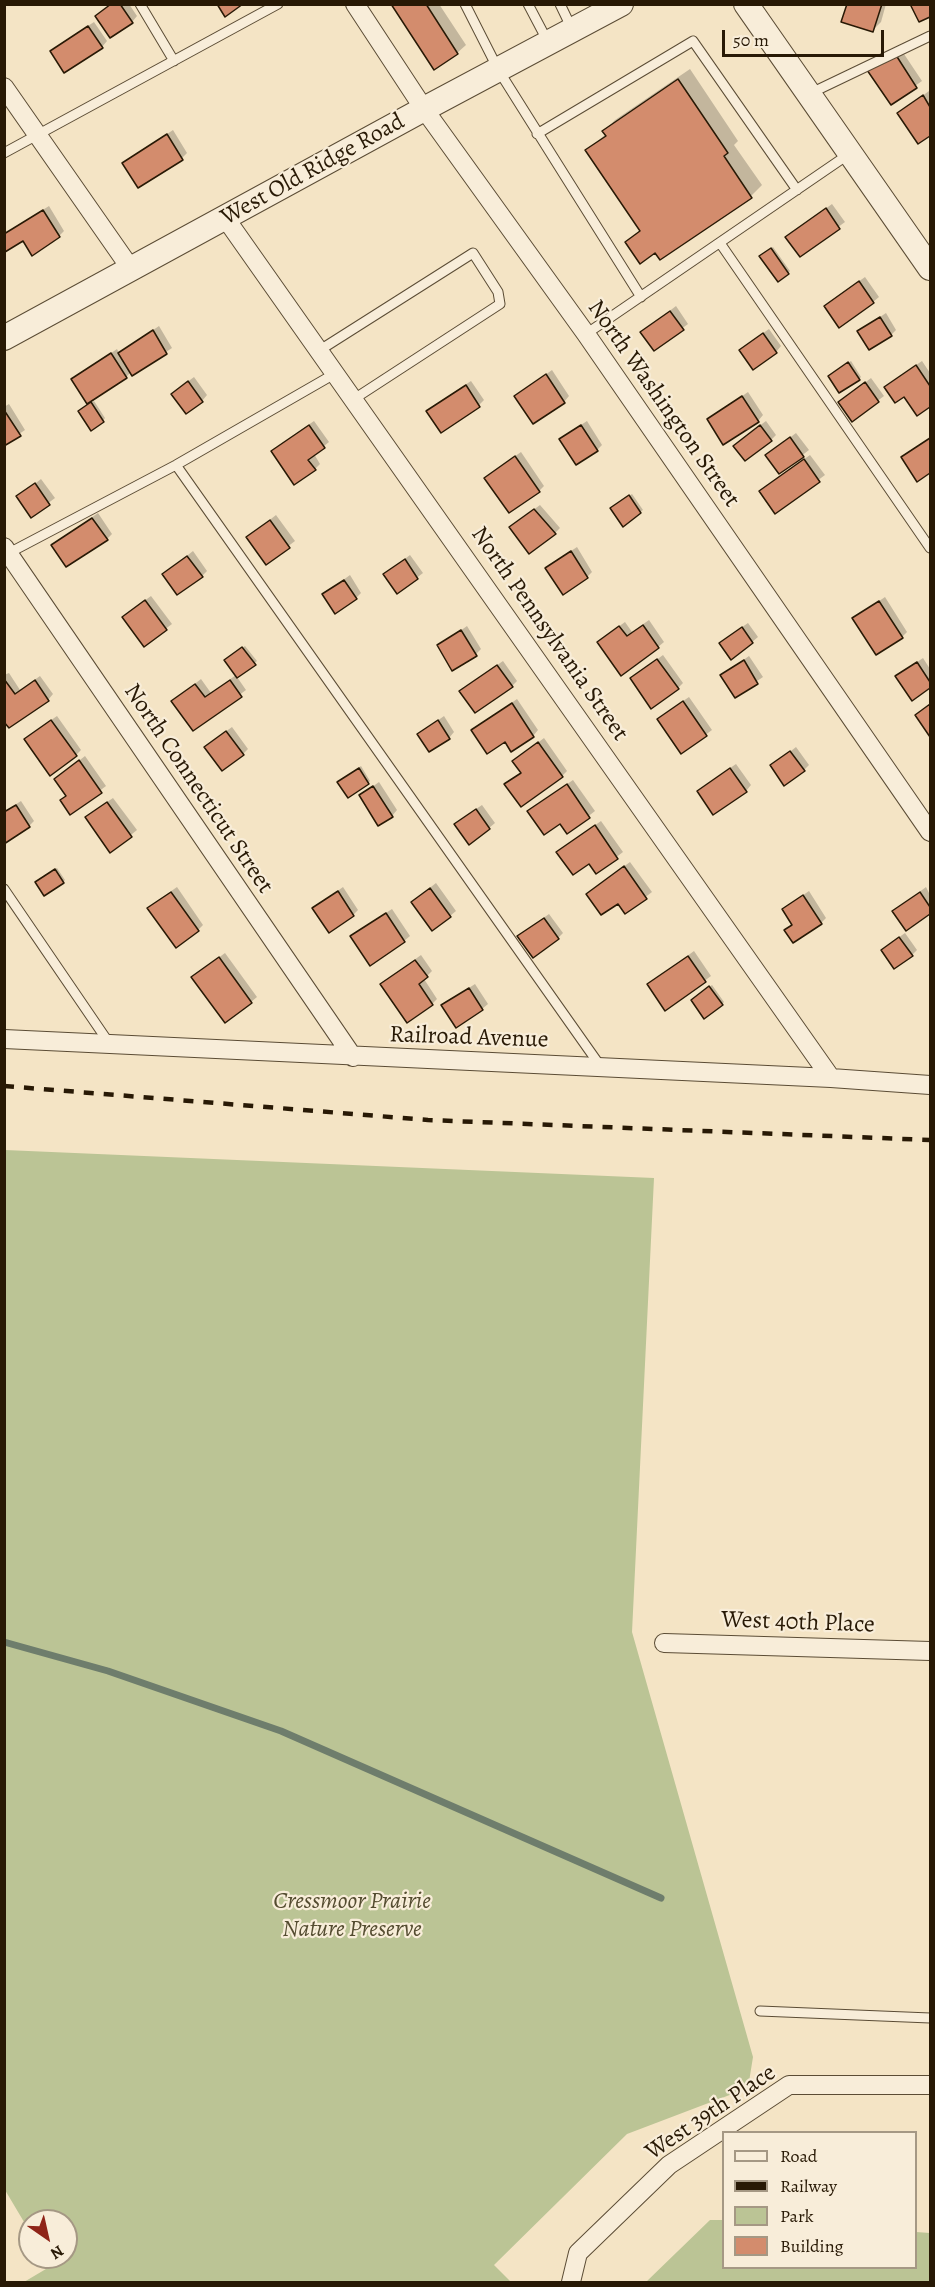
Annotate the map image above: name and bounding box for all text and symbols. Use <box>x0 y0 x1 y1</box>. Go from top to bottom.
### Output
scale bar <box>725 18 887 56</box>
text: 50 m <box>733 28 769 52</box>
street label: West Old Ridge Road <box>216 108 410 232</box>
street label: North Washington Street <box>581 295 745 513</box>
street label: North Pennsylvania Street <box>464 521 634 747</box>
street label: North Connecticut Street <box>117 679 279 899</box>
street label: Railroad Avenue <box>389 1021 549 1055</box>
street label: West 40th Place <box>721 1606 875 1640</box>
park label: Cressmoor Prairie Nature Preserve <box>273 1888 431 1944</box>
street label: West 39th Place <box>640 2059 782 2167</box>
legend <box>722 2131 917 2269</box>
text: Road <box>780 2144 817 2168</box>
text: Railway <box>780 2174 837 2198</box>
text: Park <box>780 2204 814 2228</box>
north arrow <box>18 2209 78 2269</box>
text: Building <box>780 2234 844 2258</box>
text: N <box>46 2240 68 2265</box>

